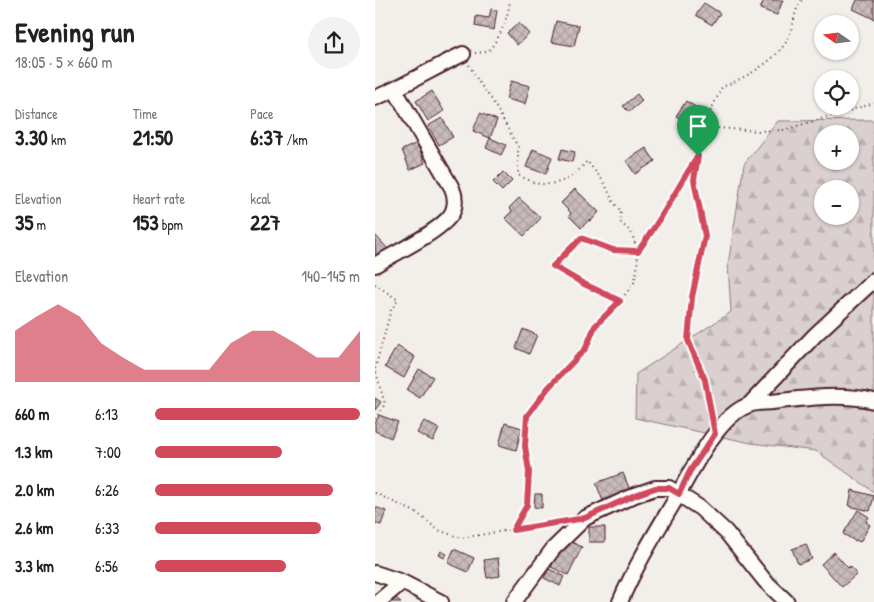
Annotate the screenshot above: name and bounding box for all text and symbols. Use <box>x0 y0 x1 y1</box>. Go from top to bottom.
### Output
text: Evening run <box>15 13 135 51</box>
north arrow <box>814 15 859 60</box>
map controls <box>814 15 859 225</box>
button: share <box>308 17 360 69</box>
text: 18:05 · 5 × 660 m <box>15 51 112 73</box>
button: locate <box>814 70 859 115</box>
text: Distance <box>15 104 58 123</box>
text: Time <box>133 104 157 123</box>
text: Pace <box>250 104 274 123</box>
pin <box>677 105 719 156</box>
icon: arrive <box>684 112 712 140</box>
text: 3.30 <box>15 123 48 152</box>
text: 21:50 <box>133 123 173 152</box>
text: 6:37 <box>250 123 283 152</box>
button: + <box>814 125 859 170</box>
text: km <box>48 130 66 149</box>
text: /km <box>283 130 308 149</box>
button: − <box>814 180 859 225</box>
text: Elevation <box>15 189 62 208</box>
text: Heart rate <box>133 189 185 208</box>
text: kcal <box>250 189 271 208</box>
text: 35 <box>15 208 33 237</box>
text: 153 <box>133 208 159 237</box>
text: 227 <box>250 208 280 237</box>
text: m <box>33 215 46 234</box>
text: bpm <box>159 215 183 234</box>
text: Elevation <box>15 265 68 287</box>
text: 140–145 m <box>301 265 360 287</box>
text: 660 m <box>15 403 50 425</box>
text: 6:13 <box>95 403 118 425</box>
text: 1.3 km <box>15 441 53 463</box>
text: 7:00 <box>95 441 121 463</box>
text: 2.0 km <box>15 479 54 501</box>
text: 6:26 <box>95 479 119 501</box>
text: 2.6 km <box>15 517 54 539</box>
text: 6:33 <box>95 517 119 539</box>
text: 3.3 km <box>15 555 54 577</box>
text: 6:56 <box>95 555 118 577</box>

